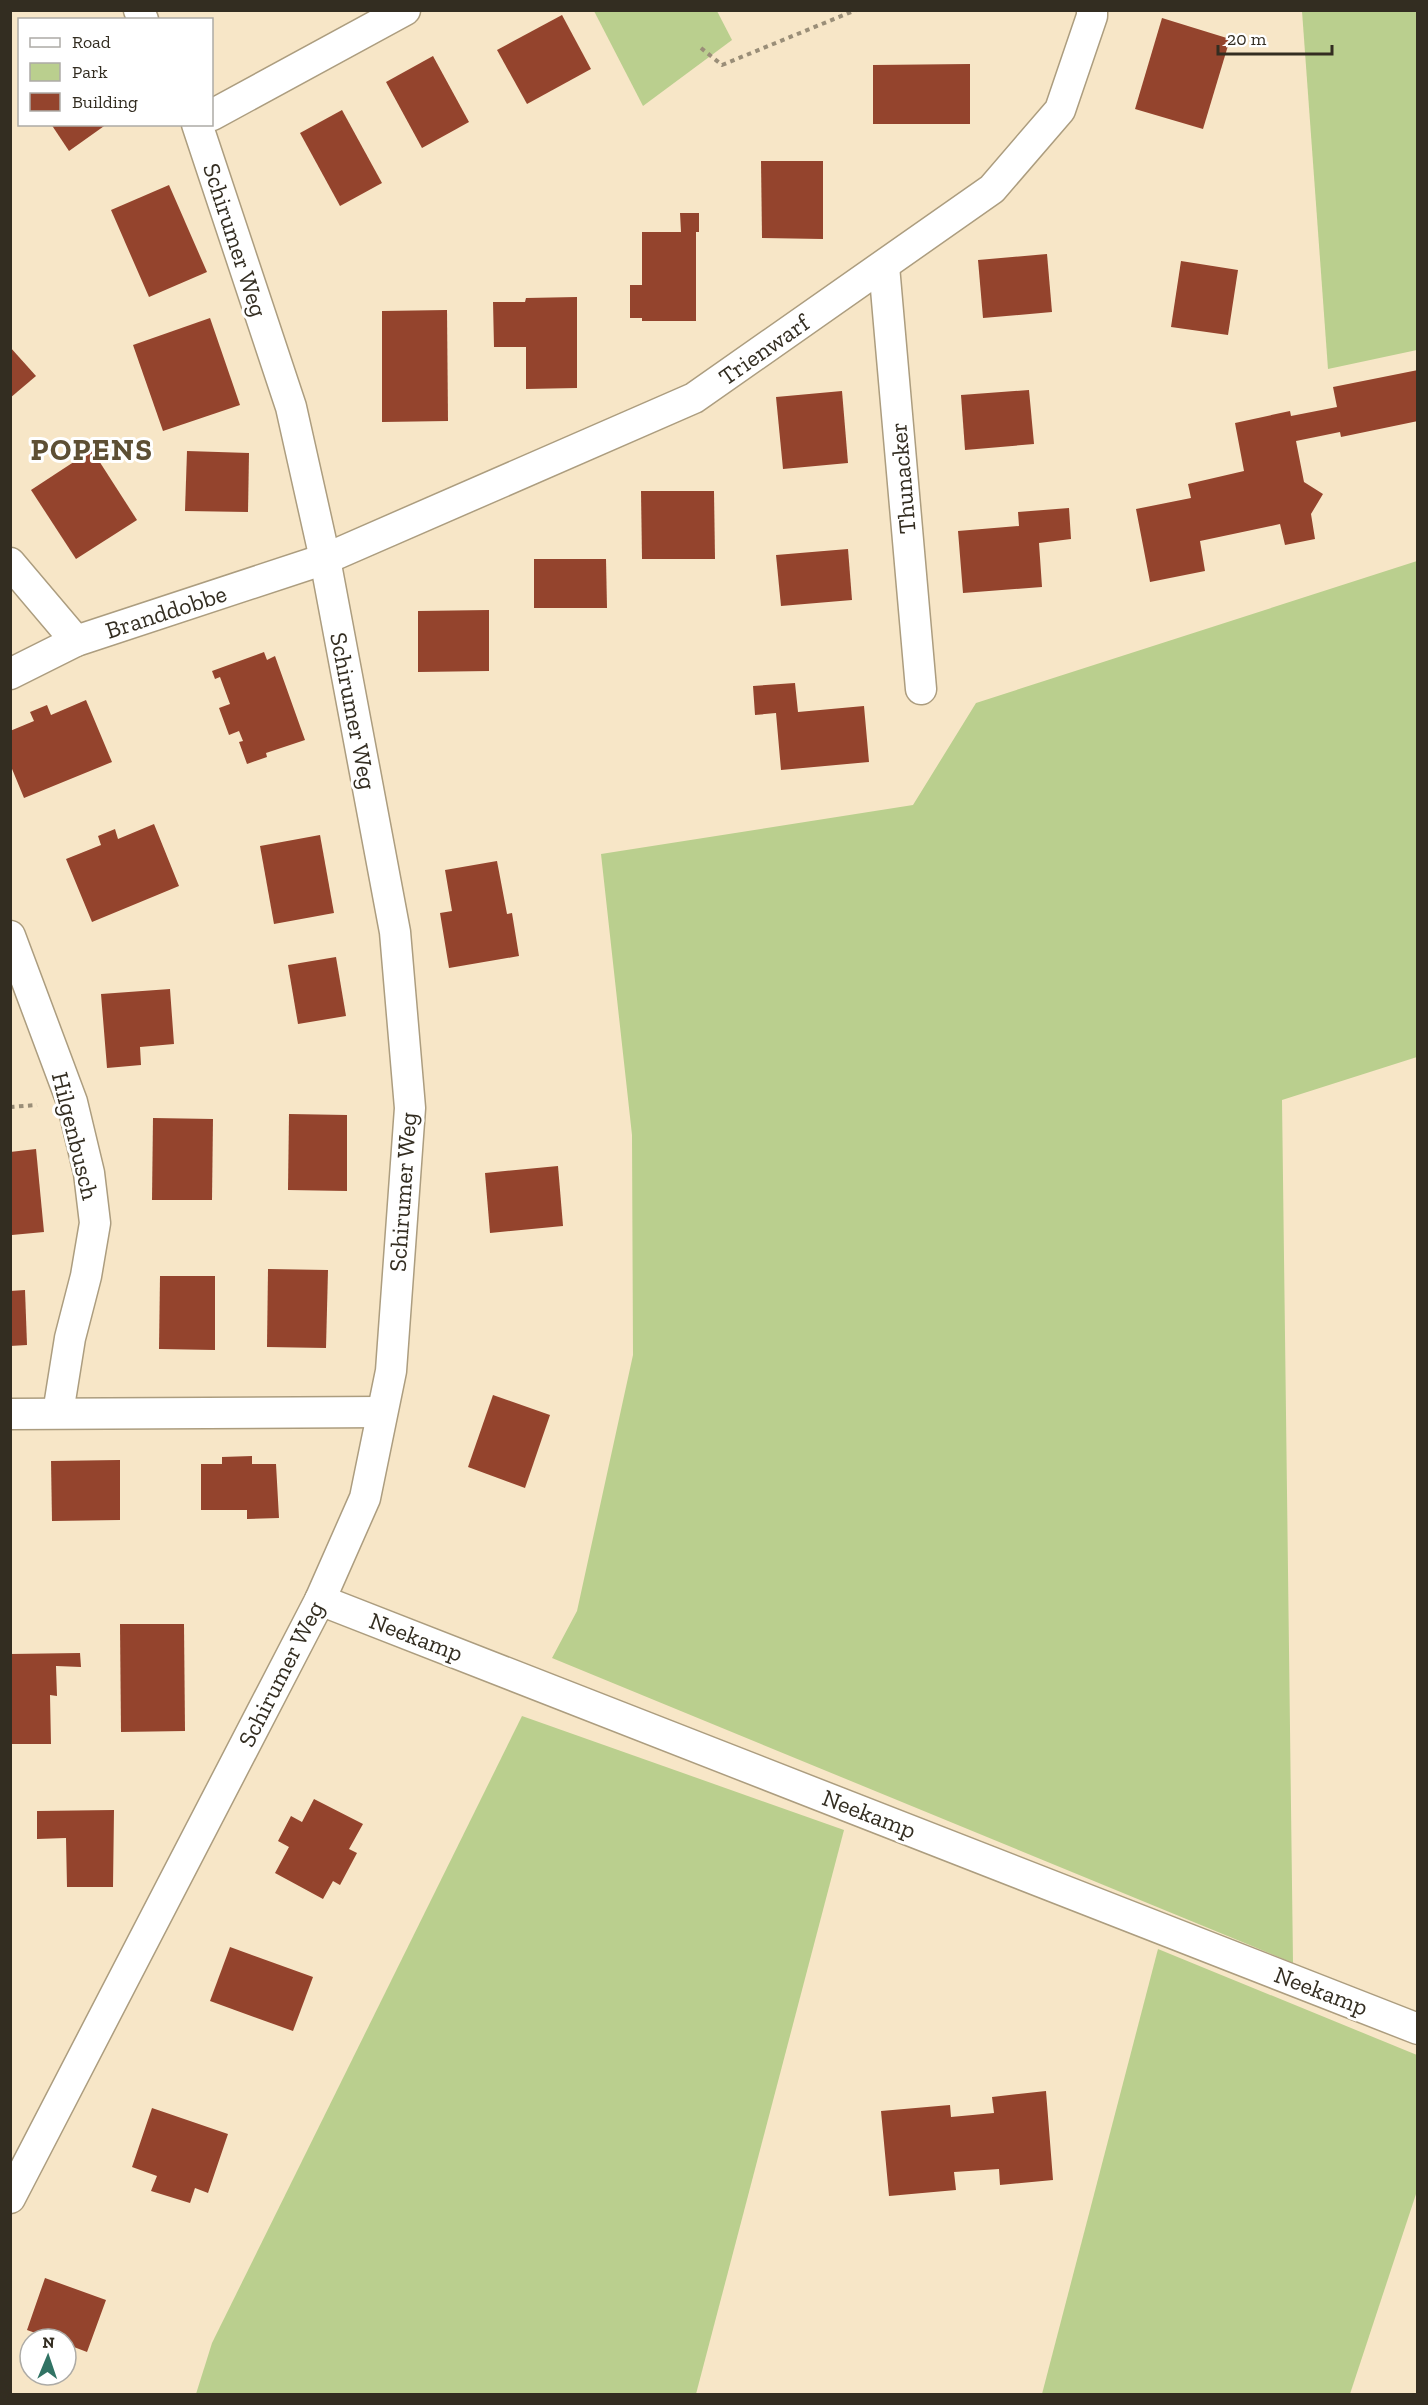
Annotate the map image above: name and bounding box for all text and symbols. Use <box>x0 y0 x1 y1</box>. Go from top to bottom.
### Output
legend <box>18 18 213 126</box>
scale bar <box>1218 18 1332 56</box>
text: 20 m <box>1227 28 1267 50</box>
text: Road <box>72 31 111 53</box>
text: Park <box>72 61 108 83</box>
text: Building <box>72 91 138 113</box>
street label: Schirumer Weg <box>197 159 274 320</box>
street label: Trienwarf <box>713 307 816 391</box>
street label: Thunacker <box>883 421 922 535</box>
district label: POPENS <box>30 432 154 468</box>
street label: Branddobbe <box>102 578 230 645</box>
street label: Schirumer Weg <box>324 630 383 792</box>
street label: Hilgenbusch <box>46 1069 106 1203</box>
street label: Schirumer Weg <box>382 1111 423 1273</box>
street label: Schirumer Weg <box>231 1596 330 1751</box>
street label: Neekamp <box>365 1605 467 1668</box>
street label: Neekamp <box>818 1782 920 1845</box>
street label: Neekamp <box>1270 1959 1372 2022</box>
north arrow <box>18 2327 78 2387</box>
text: N <box>42 2333 55 2352</box>

